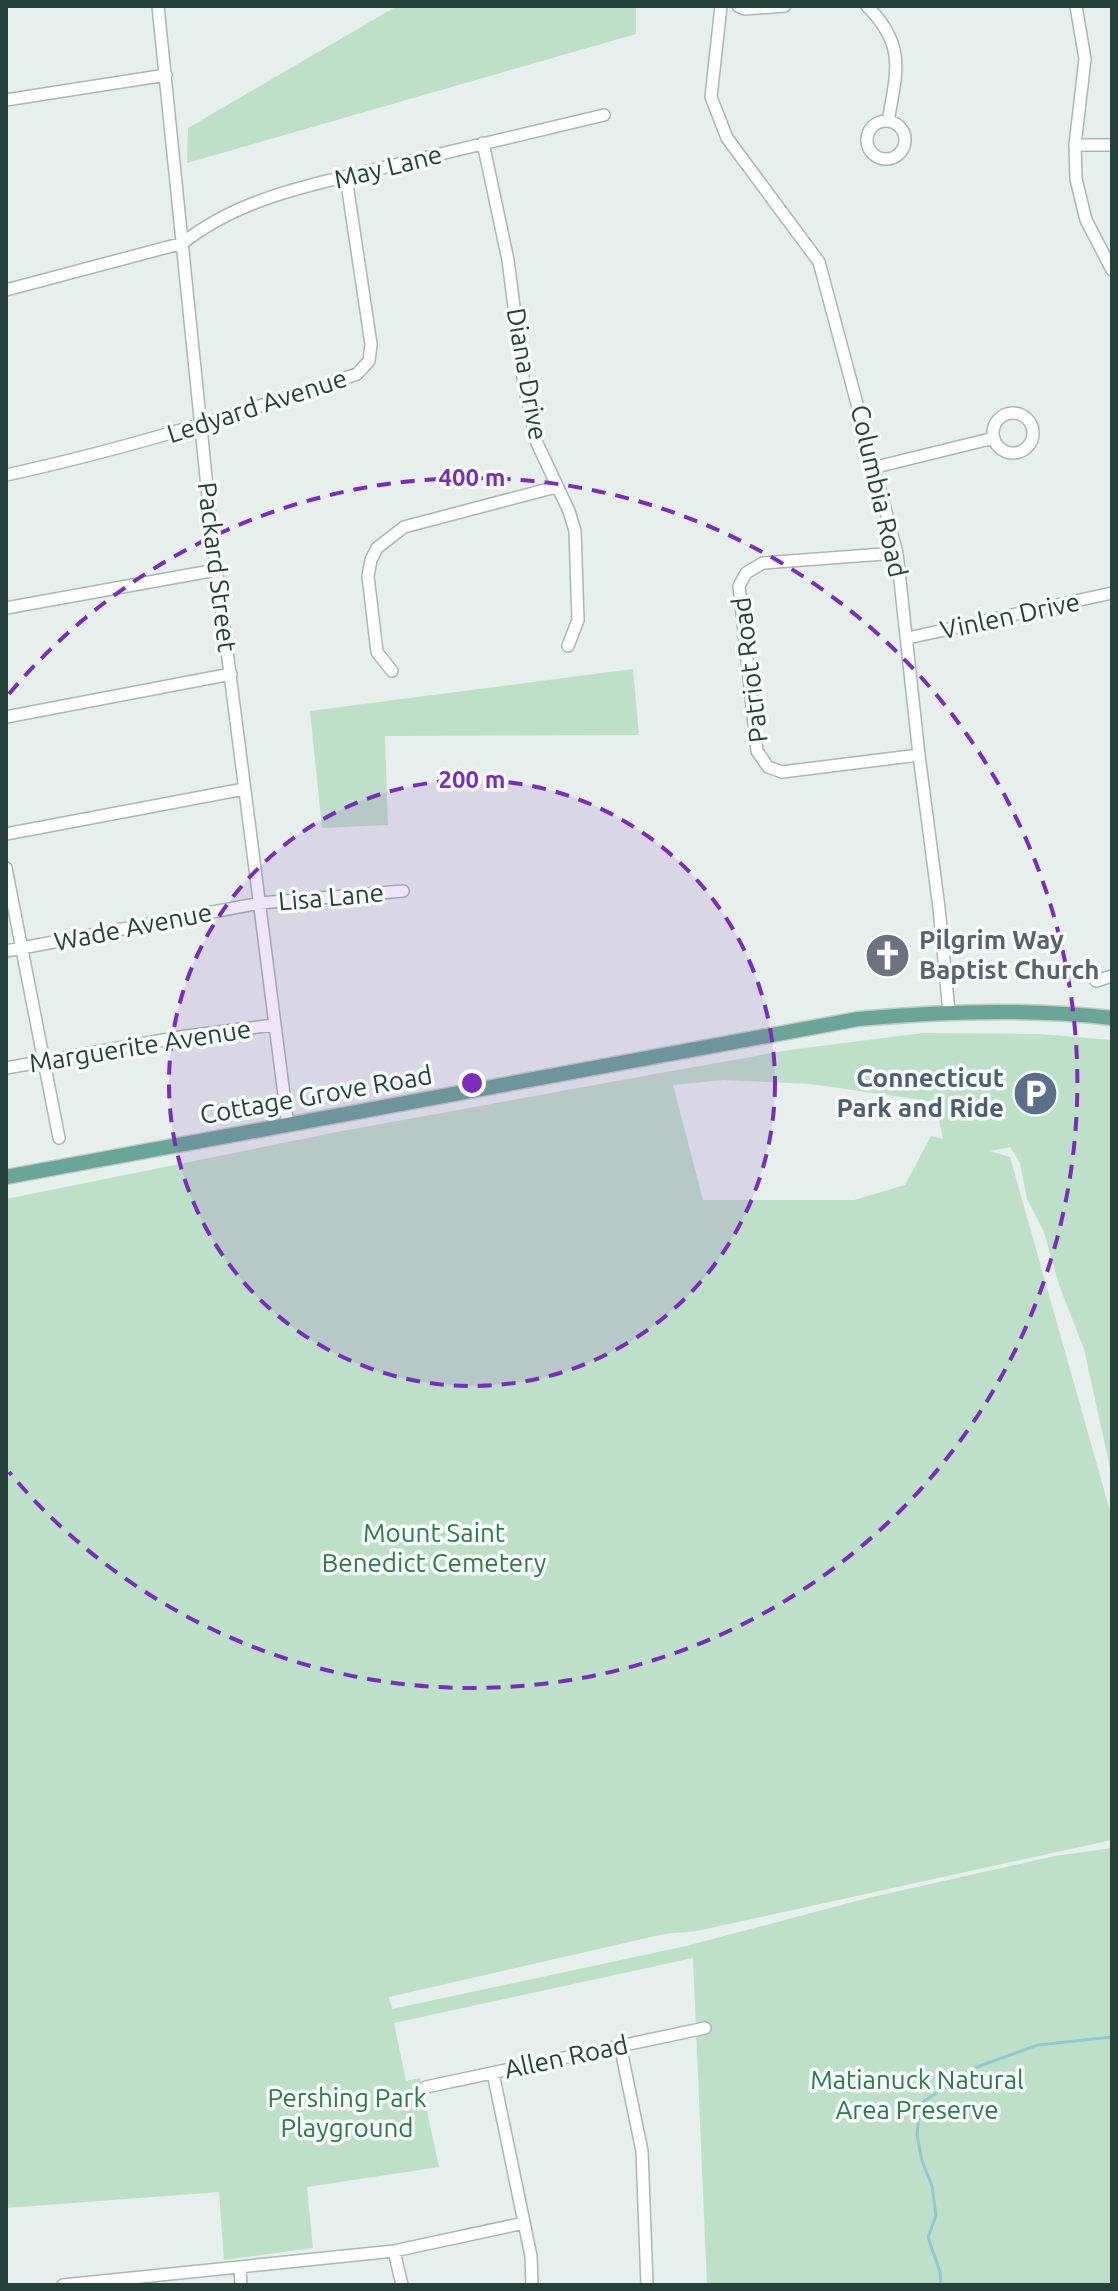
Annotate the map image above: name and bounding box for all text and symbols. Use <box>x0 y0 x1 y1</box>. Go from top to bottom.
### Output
street label: May Lane <box>331 139 445 194</box>
street label: Diana Drive <box>502 306 553 442</box>
street label: Ledyard Avenue <box>163 363 350 448</box>
street label: Columbia Road <box>846 402 913 580</box>
text: 400 m <box>439 464 505 491</box>
street label: Packard Street <box>193 480 242 653</box>
street label: Vinlen Drive <box>937 587 1082 644</box>
street label: Patriot Road <box>726 596 773 744</box>
text: 200 m <box>439 766 505 793</box>
street label: Lisa Lane <box>277 877 385 916</box>
street label: Wade Avenue <box>52 897 214 956</box>
place label: Pilgrim Way Baptist Church <box>919 925 1100 984</box>
church icon: Pilgrim Way Baptist Church <box>864 931 912 979</box>
street label: Marguerite Avenue <box>27 1014 253 1077</box>
street label: Cottage Grove Road <box>198 1060 434 1129</box>
place label: Connecticut Park and Ride <box>837 1063 1004 1122</box>
centre of rings <box>458 1069 486 1097</box>
parking icon: Connecticut Park and Ride <box>1011 1069 1059 1117</box>
park label: Mount Saint Benedict Cemetery <box>322 1518 546 1577</box>
street label: Allen Road <box>501 2029 630 2084</box>
park label: Matianuck Natural Area Preserve <box>810 2065 1024 2124</box>
park label: Pershing Park Playground <box>267 2083 427 2142</box>

